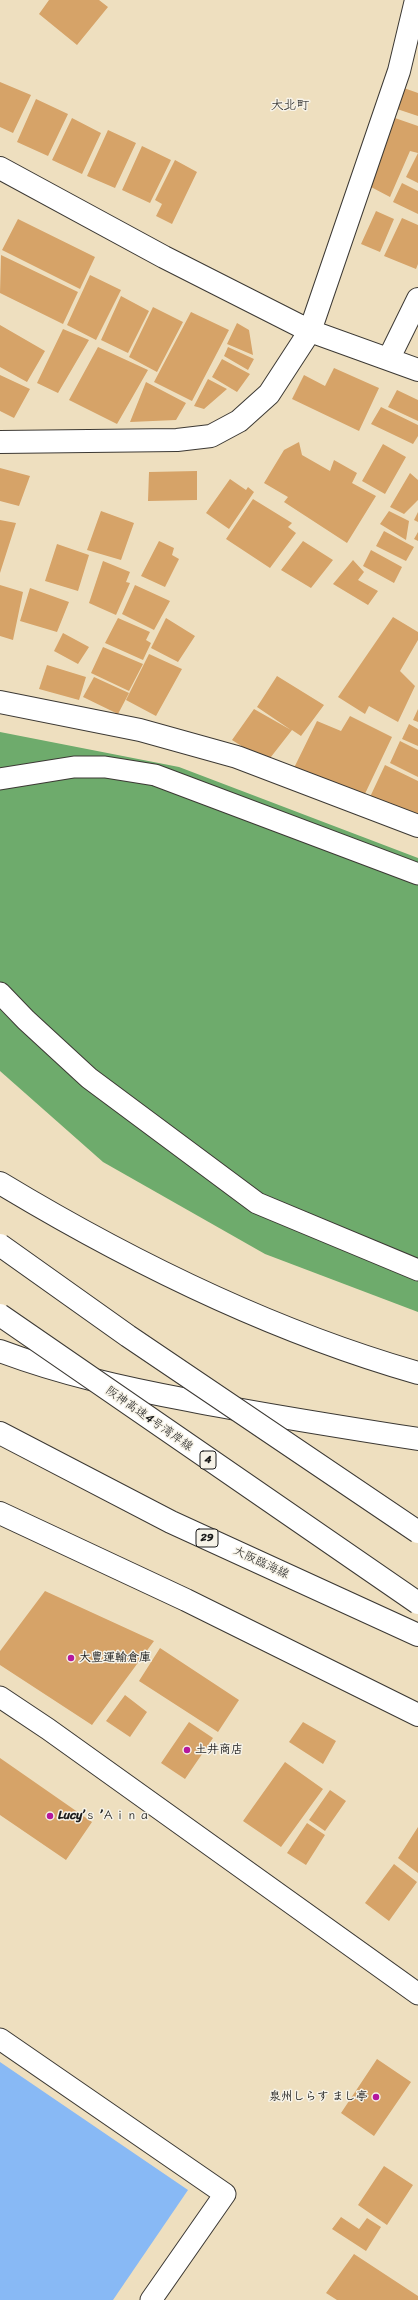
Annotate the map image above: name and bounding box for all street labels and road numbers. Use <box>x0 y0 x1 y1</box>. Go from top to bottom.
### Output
street label: 阪神高速4号湾岸線 <box>102 1383 196 1455</box>
road number: 4 <box>200 1451 216 1469</box>
road number: 29 <box>196 1529 218 1547</box>
street label: 大阪臨海線 <box>231 1544 291 1582</box>

